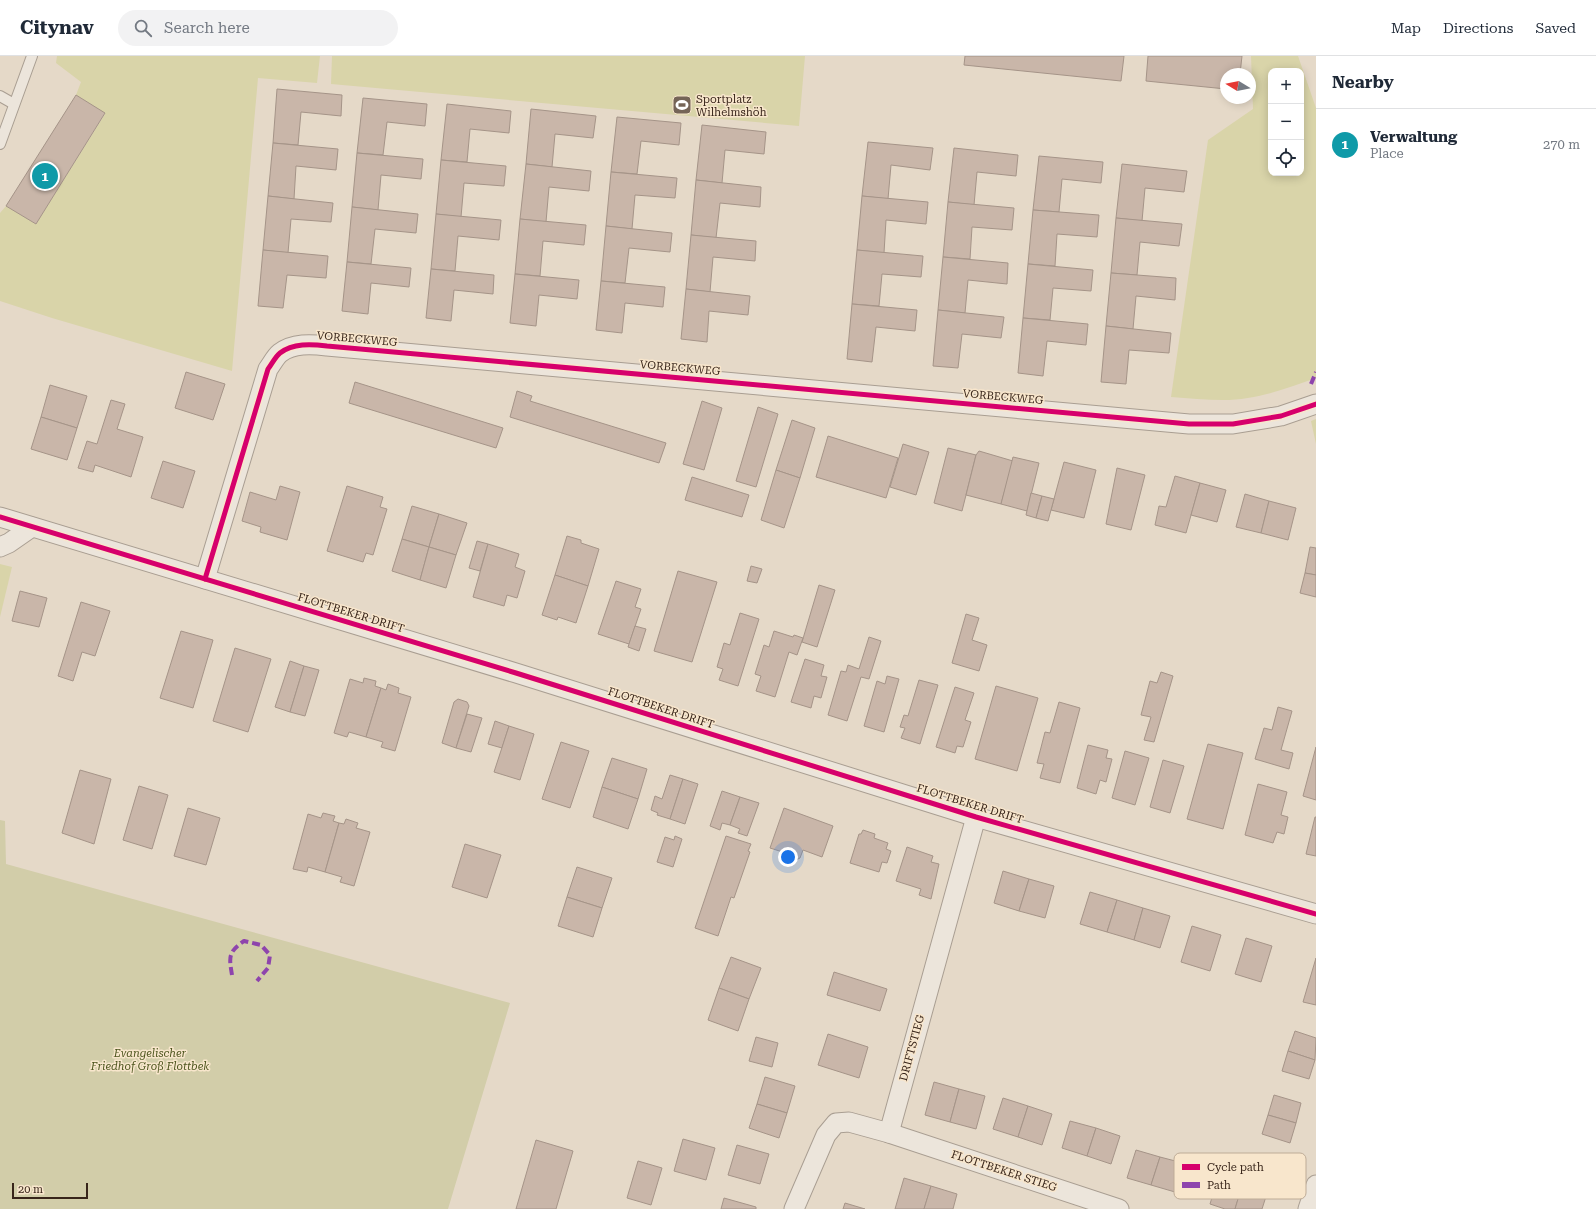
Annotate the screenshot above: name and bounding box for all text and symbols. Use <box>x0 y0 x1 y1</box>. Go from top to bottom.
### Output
search box <box>118 10 398 46</box>
text: Citynav <box>20 16 94 39</box>
icon: search <box>132 17 154 39</box>
text: Search here <box>164 19 250 37</box>
text: Map <box>1391 20 1421 36</box>
text: Directions <box>1443 20 1513 36</box>
text: Saved <box>1535 20 1576 36</box>
north arrow <box>1220 68 1256 104</box>
map controls <box>1268 68 1304 176</box>
button: + <box>1268 68 1304 104</box>
text: Nearby <box>1332 72 1394 92</box>
place label: Sportplatz Wilhelmshöh <box>696 93 767 119</box>
sports icon: Sportplatz Wilhelmshöh <box>671 94 693 116</box>
button: − <box>1268 104 1304 140</box>
text: Verwaltung <box>1370 128 1457 146</box>
text: 1 <box>1341 137 1349 152</box>
text: 270 m <box>1543 137 1580 152</box>
button: locate <box>1268 140 1304 176</box>
text: Place <box>1370 146 1404 161</box>
pin: 1 <box>32 161 58 191</box>
street label: VORBECKWEG <box>316 329 398 349</box>
street label: VORBECKWEG <box>639 358 721 378</box>
street label: VORBECKWEG <box>962 387 1044 407</box>
street label: FLOTTBEKER DRIFT <box>296 591 406 635</box>
street label: FLOTTBEKER DRIFT <box>606 685 716 731</box>
street label: FLOTTBEKER DRIFT <box>915 782 1025 826</box>
your location <box>778 847 798 867</box>
street label: DRIFTSTIEG <box>897 1013 927 1082</box>
park label: Evangelischer Friedhof Groß Flottbek <box>90 1047 209 1073</box>
street label: FLOTTBEKER STIEG <box>950 1148 1059 1194</box>
legend <box>1174 1153 1306 1199</box>
text: Cycle path <box>1207 1161 1264 1174</box>
text: Path <box>1207 1179 1231 1192</box>
scale bar <box>12 1181 88 1200</box>
text: 20 m <box>18 1183 43 1196</box>

